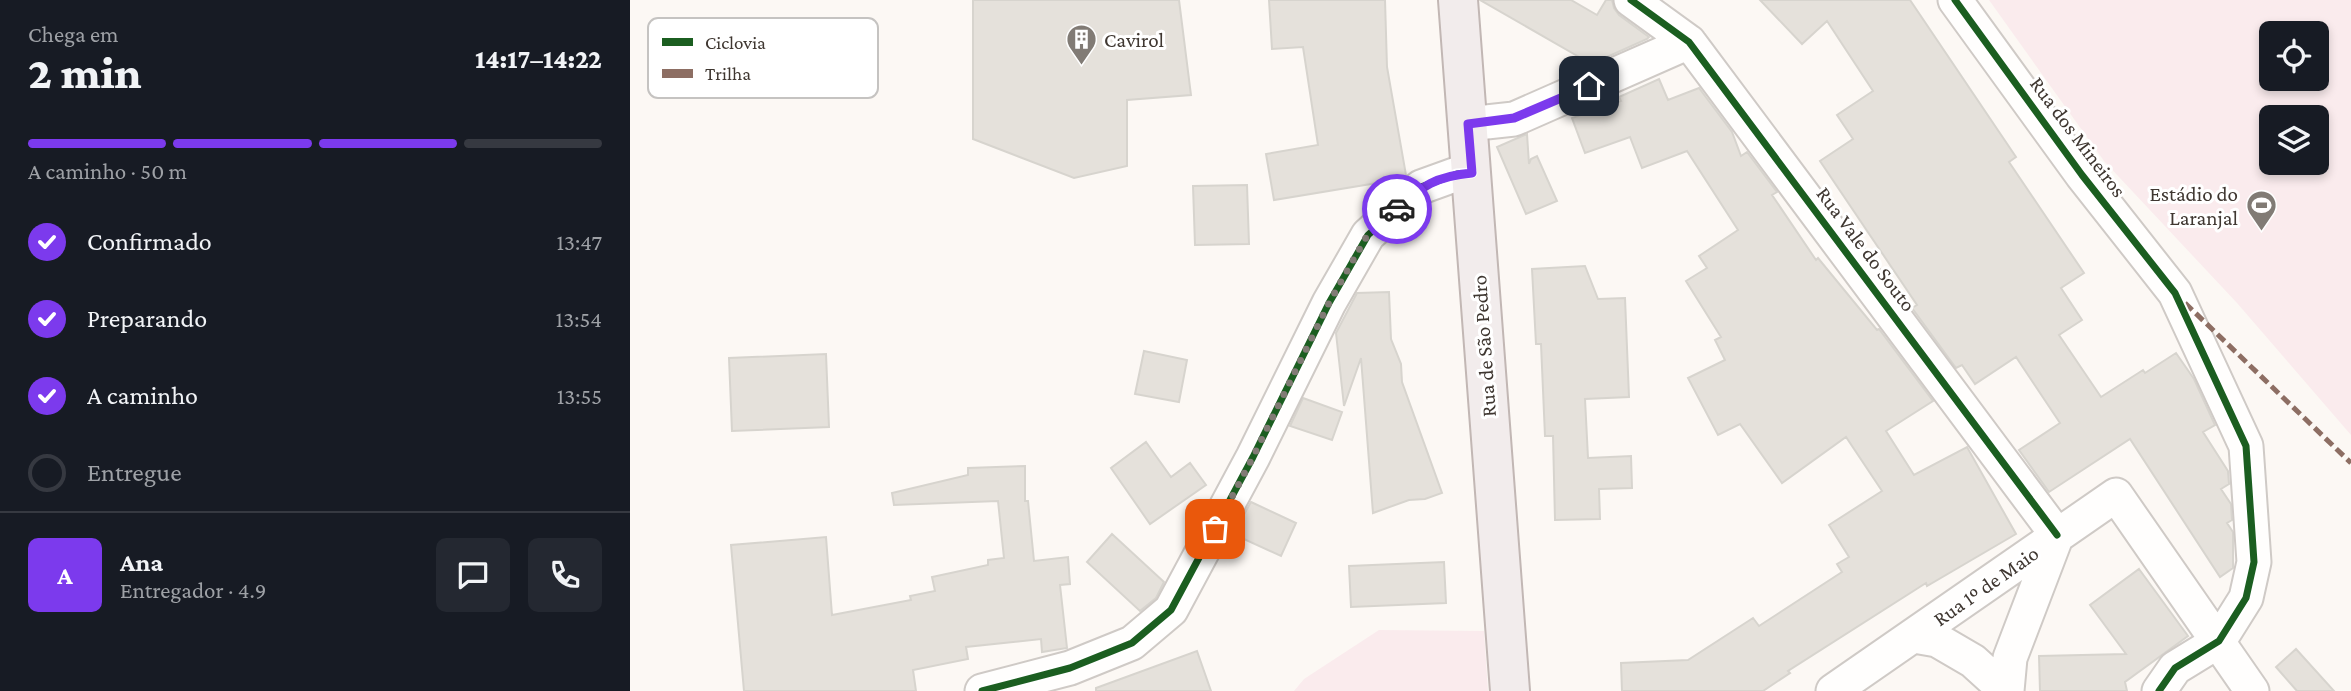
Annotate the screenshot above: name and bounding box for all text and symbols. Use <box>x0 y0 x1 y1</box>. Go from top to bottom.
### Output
legend <box>648 18 878 98</box>
text: Chega em <box>28 21 119 47</box>
map controls <box>2259 21 2329 175</box>
button: locate <box>2259 21 2329 91</box>
building icon: Cavirol <box>1064 23 1098 67</box>
place label: Cavirol <box>1104 28 1164 52</box>
text: Ciclovia <box>705 32 766 53</box>
text: 14:17–14:22 <box>475 45 602 74</box>
text: 2 min <box>28 47 142 98</box>
pin <box>1559 56 1619 116</box>
text: Trilha <box>705 63 751 84</box>
icon: home <box>1570 67 1608 105</box>
street label: Rua dos Mineiros <box>2025 72 2131 202</box>
button: layers <box>2259 105 2329 175</box>
text: A caminho · 50 m <box>28 158 187 184</box>
courier <box>1362 174 1432 244</box>
street label: Rua Vale do Souto <box>1811 182 1921 316</box>
place label: Estádio do Laranjal <box>2149 182 2238 230</box>
sports icon: Estádio do Laranjal <box>2244 189 2278 233</box>
icon: car <box>1378 190 1416 228</box>
icon: check <box>28 223 66 261</box>
text: Confirmado <box>87 227 212 256</box>
text: 13:47 <box>556 229 602 255</box>
street label: Rua de São Pedro <box>1467 274 1501 418</box>
icon: check <box>28 300 66 338</box>
text: Preparando <box>87 304 207 333</box>
text: 13:54 <box>556 306 602 332</box>
icon: check <box>28 377 66 415</box>
text: A caminho <box>87 381 198 410</box>
text: 13:55 <box>557 383 602 409</box>
text: Entregue <box>87 458 182 487</box>
pin <box>1185 499 1245 559</box>
icon: bag <box>1196 510 1234 548</box>
button: chat <box>436 538 510 612</box>
button: phone <box>528 538 602 612</box>
street label: Rua 1º de Maio <box>1929 541 2043 631</box>
text: Ana <box>120 548 163 577</box>
text: A <box>57 561 73 590</box>
text: Entregador · 4.9 <box>120 577 266 603</box>

